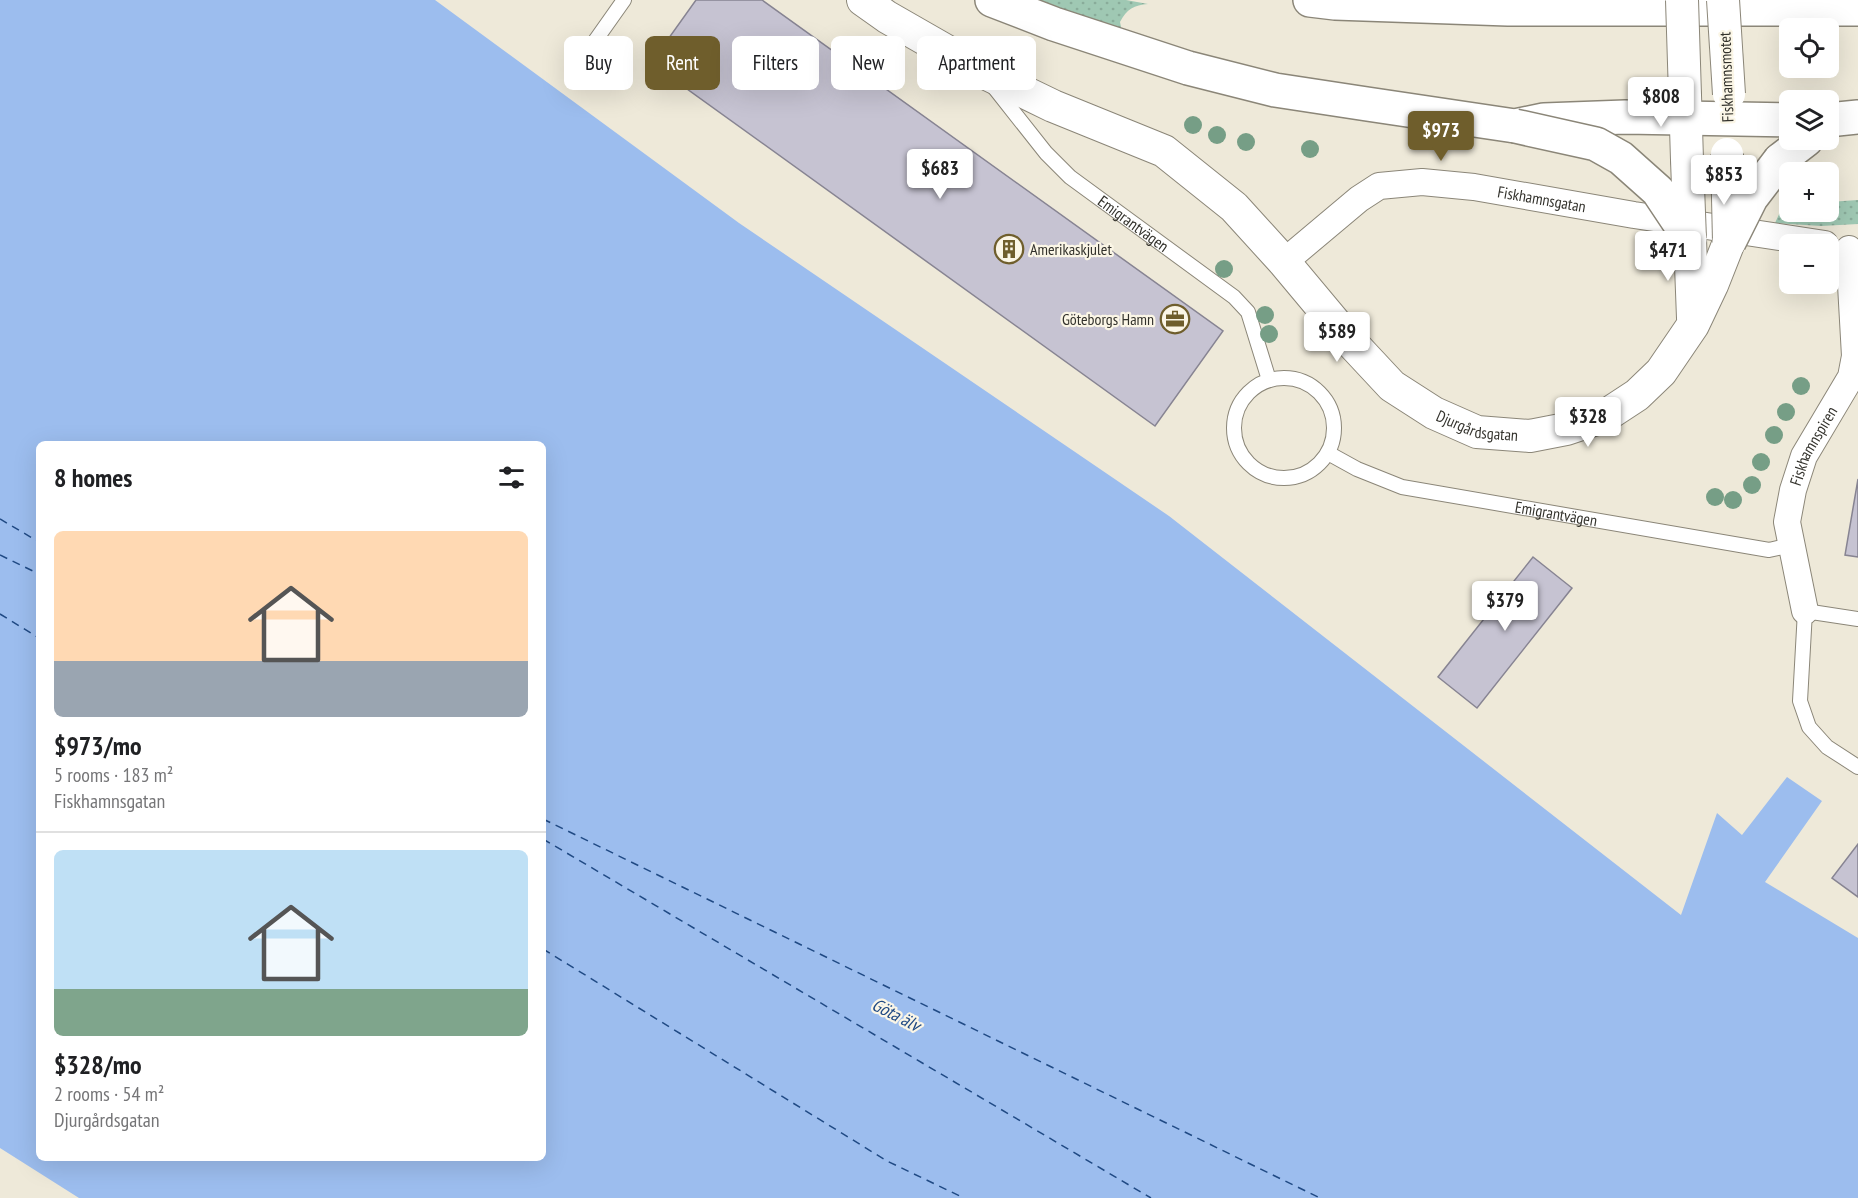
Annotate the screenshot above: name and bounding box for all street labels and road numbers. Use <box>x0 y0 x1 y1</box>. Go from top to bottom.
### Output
street label: Fiskhamnsmotet <box>1714 31 1738 123</box>
street label: Fiskhamnsgatan <box>1496 181 1587 216</box>
street label: Emigrantvägen <box>1094 191 1173 256</box>
street label: Fiskhamnspiren <box>1785 403 1841 488</box>
street label: Djurgårdsgatan <box>1433 405 1519 445</box>
street label: Emigrantvägen <box>1514 497 1599 530</box>

